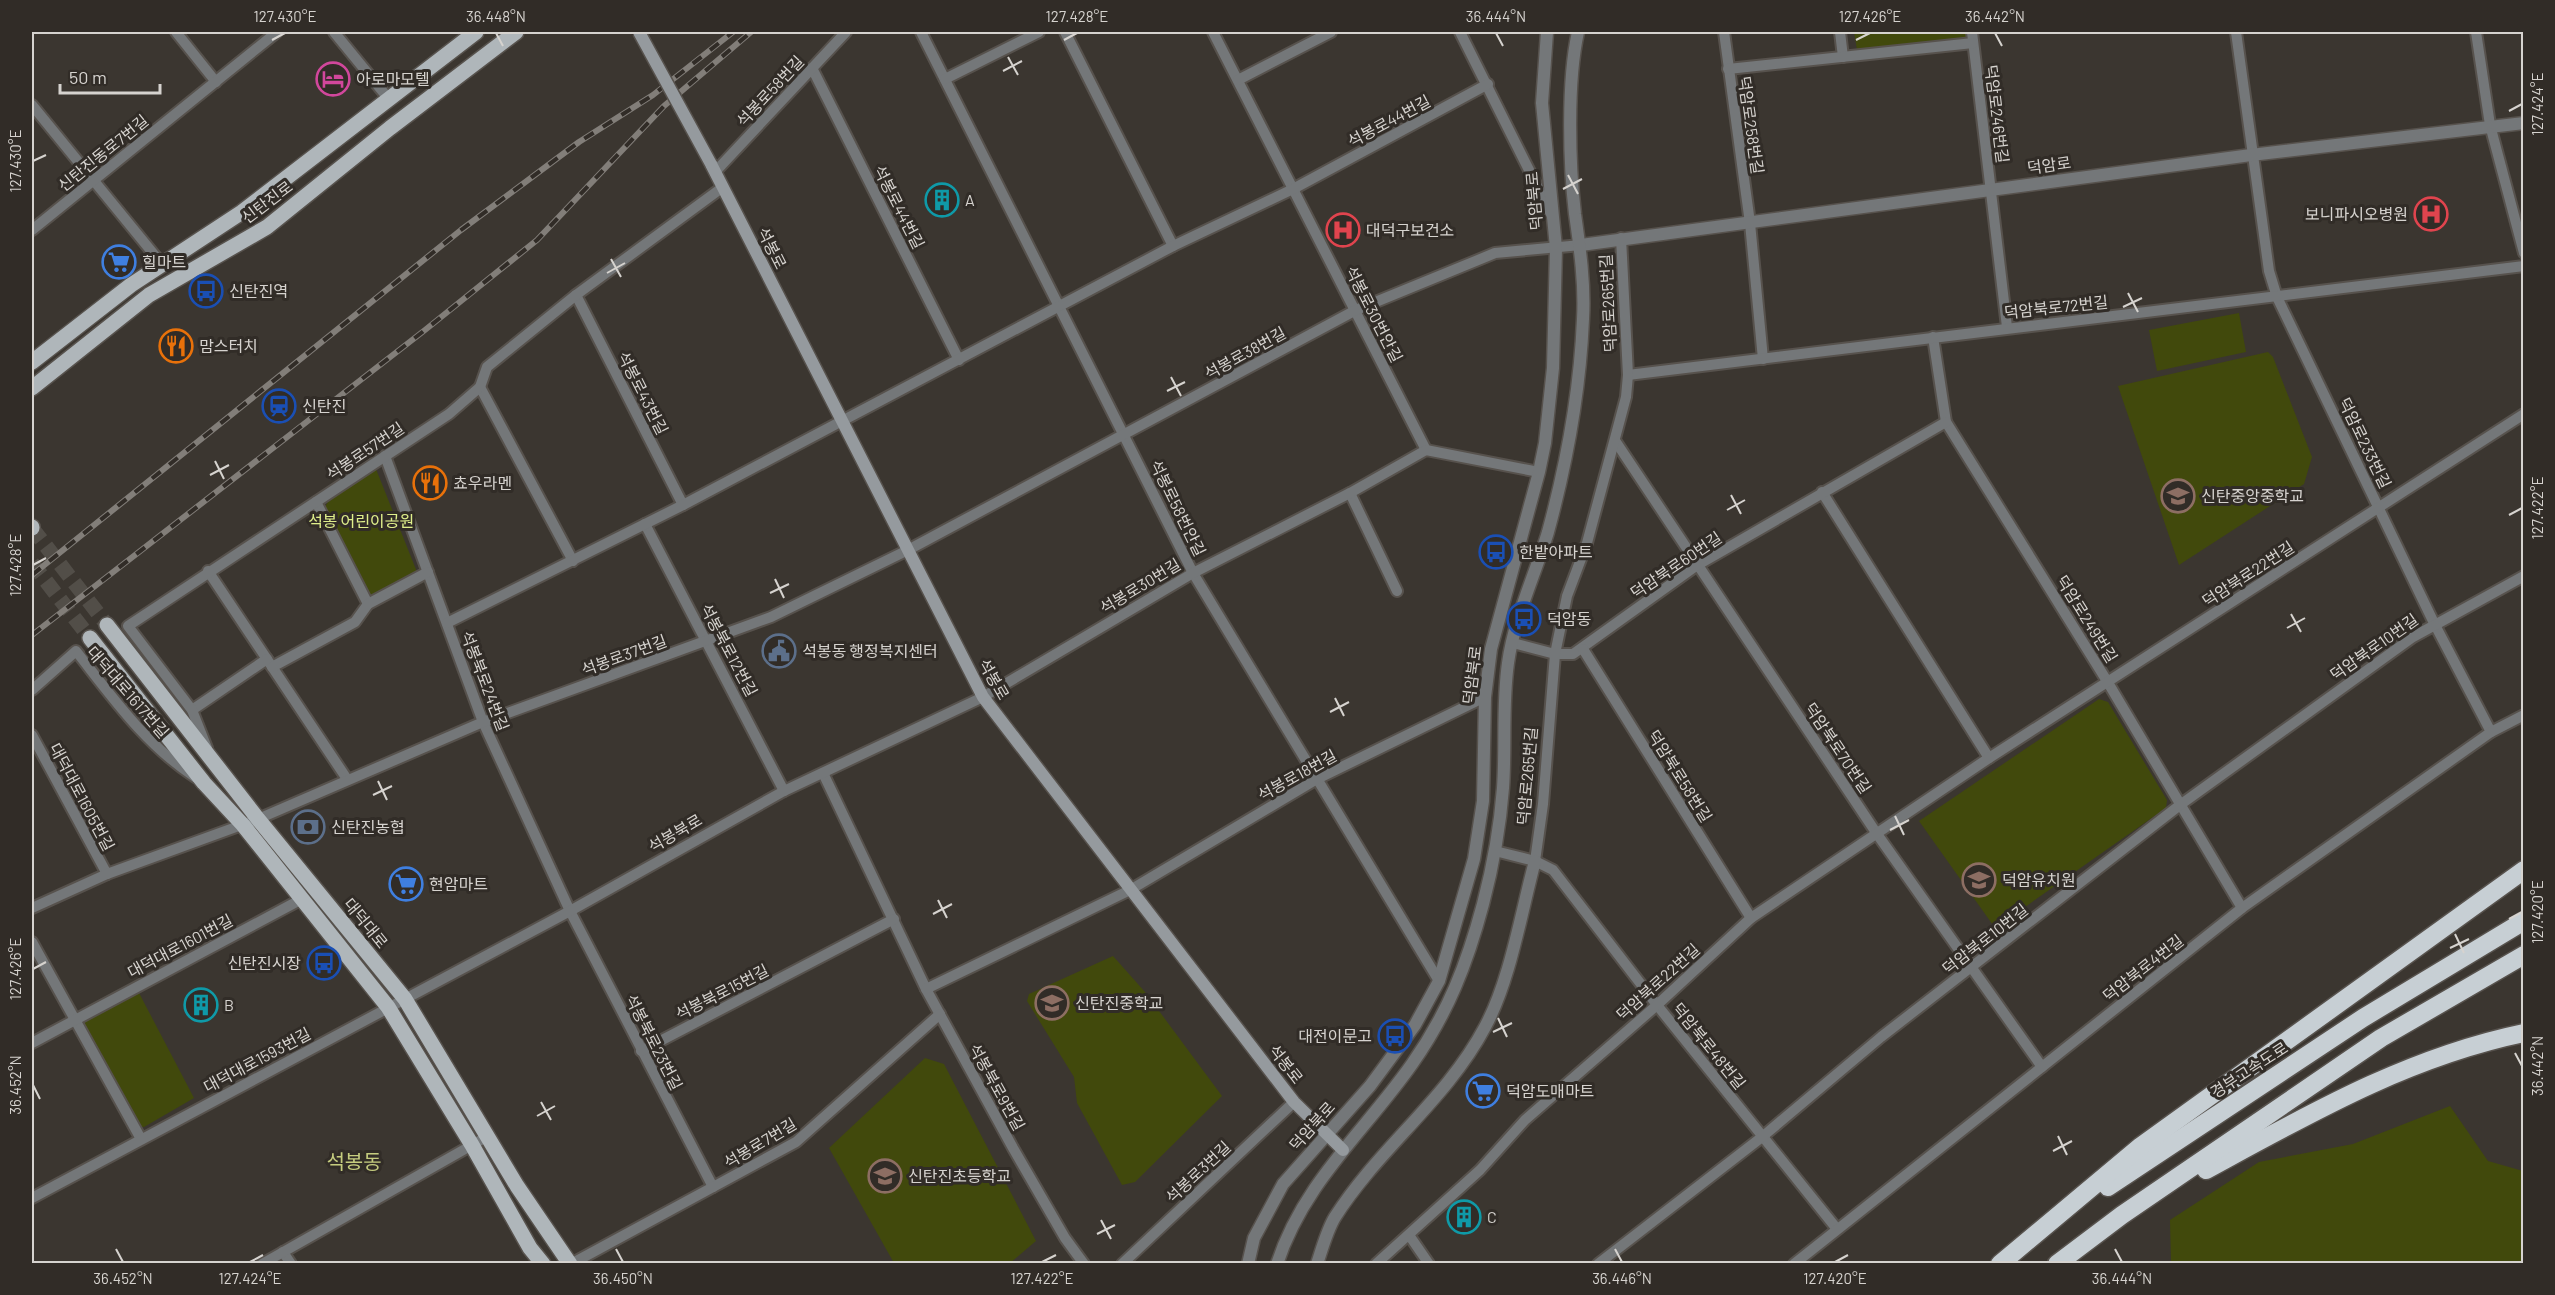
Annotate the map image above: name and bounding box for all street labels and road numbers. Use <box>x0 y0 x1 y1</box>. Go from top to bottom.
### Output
street label: 석봉로58번길 <box>732 51 807 130</box>
street label: 덕암로246번길 <box>1982 64 2013 164</box>
street label: 덕암로258번길 <box>1735 75 1768 175</box>
street label: 석봉로44번길 <box>1344 91 1434 150</box>
street label: 신탄진동로7번길 <box>54 110 152 195</box>
street label: 덕암로 <box>2026 152 2072 177</box>
street label: 석봉로44번길 <box>870 162 929 252</box>
street label: 덕암북로 <box>1521 171 1546 231</box>
street label: 신탄진로 <box>237 176 296 227</box>
street label: 석봉로 <box>754 224 791 272</box>
street label: 덕암로265번길 <box>1595 253 1620 353</box>
street label: 석봉로30번안길 <box>1342 262 1407 365</box>
street label: 덕암북로72번길 <box>2003 292 2109 321</box>
street label: 석봉로38번길 <box>1201 322 1289 383</box>
street label: 석봉로43번길 <box>614 348 672 437</box>
street label: 덕암로233번길 <box>2335 394 2396 491</box>
street label: 석봉로57번길 <box>322 418 407 483</box>
street label: 석봉로58번안길 <box>1147 456 1210 559</box>
street label: 덕암북로60번길 <box>1627 527 1725 602</box>
street label: 덕암북로22번길 <box>2198 537 2297 610</box>
street label: 석봉로30번길 <box>1096 554 1184 617</box>
street label: 덕암로249번길 <box>2053 572 2122 666</box>
street label: 석봉북로12번길 <box>697 600 762 699</box>
street label: 덕암북로10번길 <box>2326 609 2421 684</box>
street label: 석봉북로24번길 <box>458 628 513 734</box>
street label: 석봉로37번길 <box>579 630 669 679</box>
street label: 대덕대로1617번길 <box>83 642 173 741</box>
street label: 덕암북로 <box>1458 644 1485 705</box>
street label: 석봉로 <box>975 655 1014 703</box>
street label: 덕암북로70번길 <box>1801 699 1876 797</box>
street label: 덕암로265번길 <box>1513 726 1540 826</box>
street label: 덕암북로58번길 <box>1645 726 1716 825</box>
street label: 대덕대로1605번길 <box>46 740 119 854</box>
street label: 석봉로18번길 <box>1254 745 1340 804</box>
street label: 석봉북로 <box>644 809 705 856</box>
street label: 대덕대로 <box>340 894 392 952</box>
street label: 덕암북로10번길 <box>1938 899 2031 978</box>
street label: 대덕대로1601번길 <box>124 910 236 981</box>
street label: 덕암북로4번길 <box>2099 930 2187 1005</box>
street label: 덕암북로22번길 <box>1612 939 1703 1024</box>
street label: 석봉북로15번길 <box>672 960 772 1023</box>
street label: 석봉북로23번길 <box>622 991 687 1093</box>
street label: 덕암북로48번길 <box>1669 999 1750 1093</box>
street label: 대덕대로1593번길 <box>200 1023 314 1096</box>
street label: 경부고속도로 <box>2207 1037 2291 1102</box>
street label: 석봉북로9번길 <box>966 1040 1029 1134</box>
street label: 석봉로 <box>1265 1040 1308 1087</box>
street label: 덕암북로 <box>1285 1097 1339 1154</box>
street label: 석봉로7번길 <box>720 1114 799 1172</box>
street label: 석봉로3번길 <box>1161 1137 1234 1206</box>

